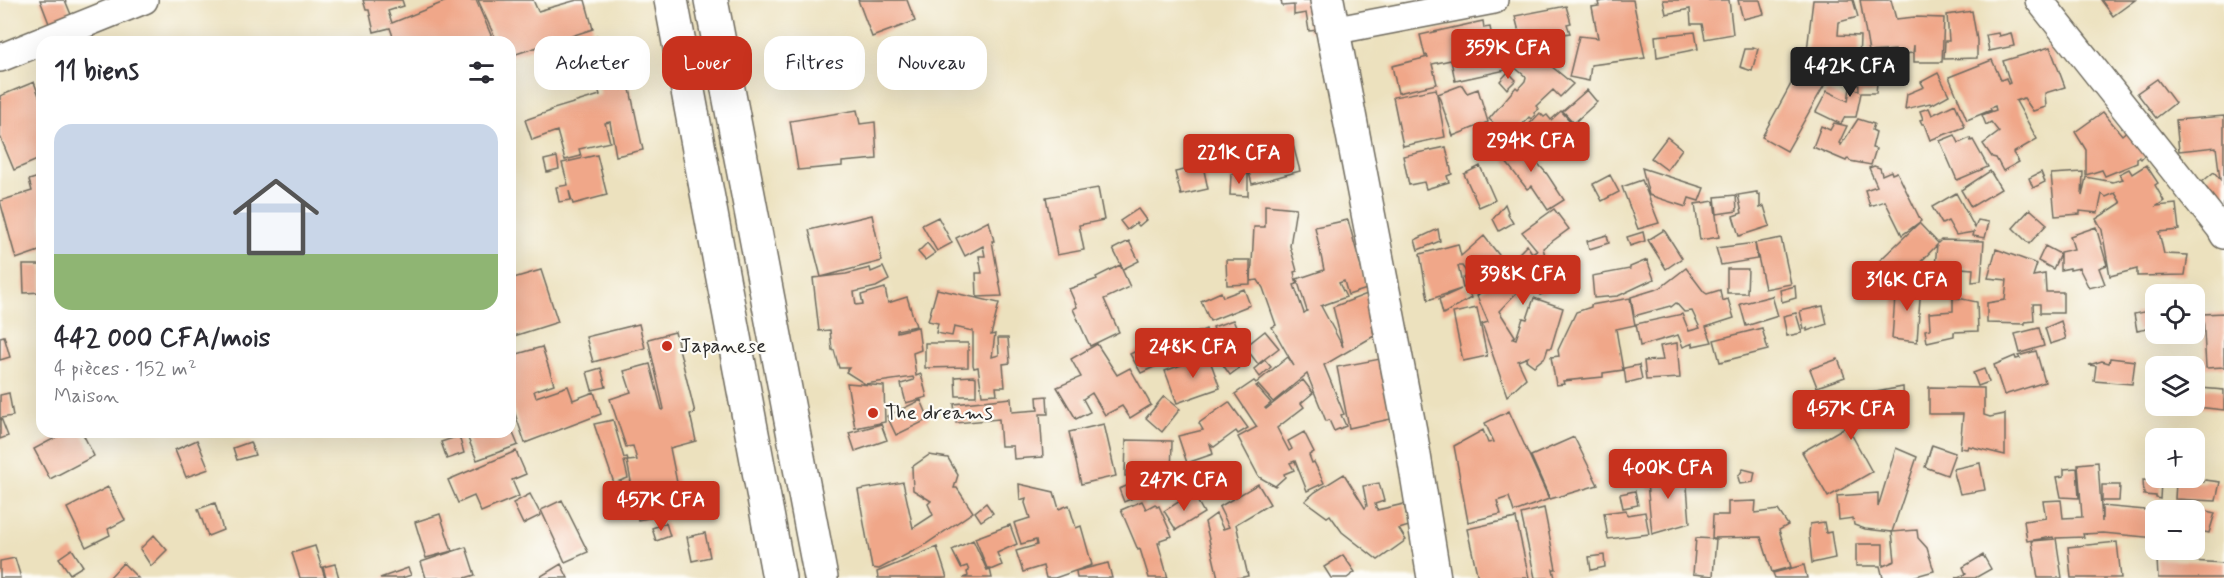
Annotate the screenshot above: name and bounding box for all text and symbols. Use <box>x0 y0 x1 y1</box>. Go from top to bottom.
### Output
pin: 359K CFA <box>1446 29 1570 80</box>
text: 359K CFA <box>1465 35 1551 62</box>
chip: Acheter <box>534 36 650 90</box>
chip: Louer <box>662 36 752 90</box>
chip: Filtres <box>764 36 865 90</box>
chip: Nouveau <box>877 36 987 90</box>
pin: 442K CFA <box>1788 47 1912 98</box>
text: 442K CFA <box>1805 53 1895 80</box>
text: 11 biens <box>54 55 139 89</box>
icon: filters <box>465 56 498 89</box>
pin: 294K CFA <box>1469 122 1593 173</box>
text: 294K CFA <box>1487 128 1575 155</box>
pin: 221K CFA <box>1177 134 1301 185</box>
text: 221K CFA <box>1197 140 1281 167</box>
icon: home <box>222 163 330 271</box>
pin: 398K CFA <box>1461 255 1585 306</box>
text: 398K CFA <box>1479 261 1567 288</box>
pin: 316K CFA <box>1845 261 1969 312</box>
text: 316K CFA <box>1866 267 1948 294</box>
map controls <box>2145 284 2205 560</box>
button: locate <box>2145 284 2205 344</box>
text: 442 000 CFA/mois <box>54 322 270 356</box>
pin: 248K CFA <box>1131 328 1255 379</box>
place label: Japanese <box>679 332 766 360</box>
text: 248K CFA <box>1149 334 1237 361</box>
marker: Japanese <box>660 339 674 353</box>
text: 4 pièces · 152 m² <box>54 356 197 383</box>
button: layers <box>2145 356 2205 416</box>
text: Maison <box>54 383 119 410</box>
pin: 457K CFA <box>1789 390 1913 441</box>
text: 457K CFA <box>1807 396 1895 423</box>
place label: The dreams <box>885 399 993 427</box>
marker: The dreams <box>866 406 880 420</box>
button: + <box>2145 428 2205 488</box>
pin: 400K CFA <box>1606 449 1730 500</box>
text: 400K CFA <box>1623 455 1713 482</box>
pin: 247K CFA <box>1122 461 1246 512</box>
text: 247K CFA <box>1140 467 1228 494</box>
pin: 457K CFA <box>599 481 723 532</box>
text: 457K CFA <box>617 487 705 514</box>
button: − <box>2145 500 2205 560</box>

